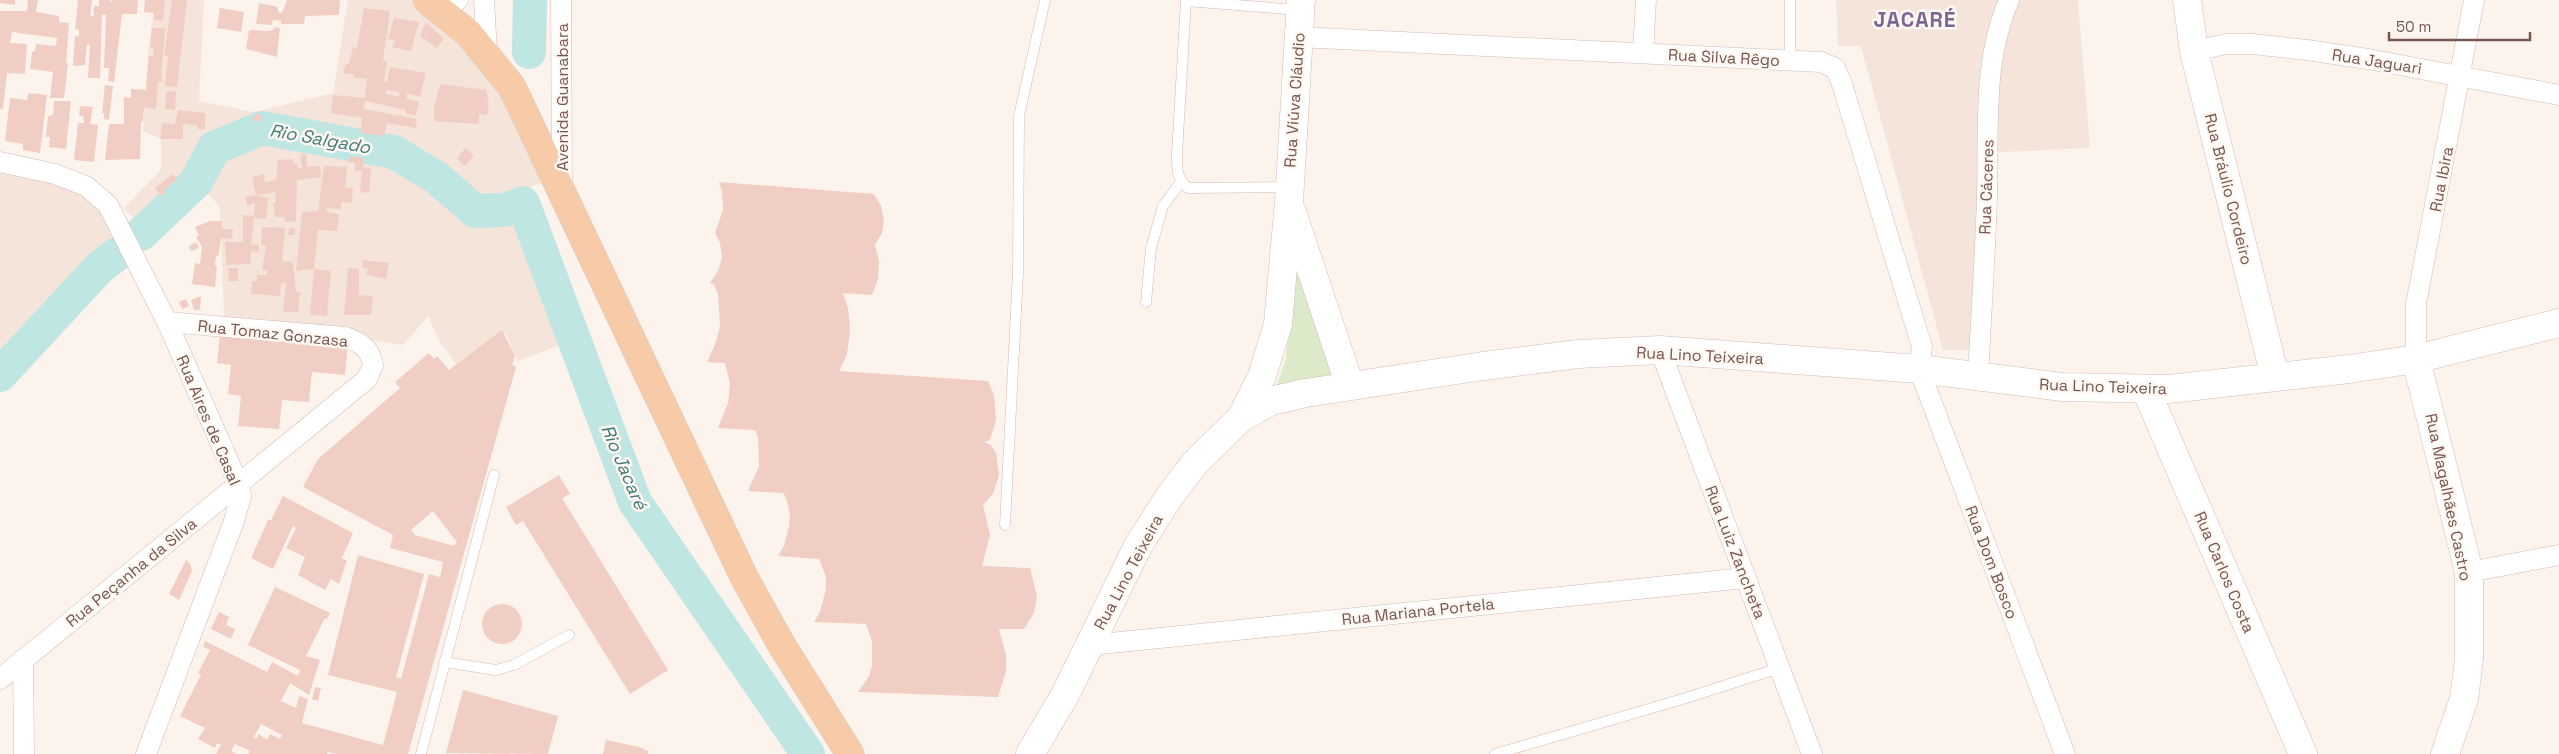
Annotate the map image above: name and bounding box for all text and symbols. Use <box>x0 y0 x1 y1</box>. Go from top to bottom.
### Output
district label: JACARÉ <box>1874 6 1956 33</box>
scale bar <box>2389 10 2530 42</box>
text: 50 m <box>2396 17 2431 36</box>
street label: Avenida Guanabara <box>552 23 573 171</box>
street label: Rua Viúva Cláudio <box>1279 32 1310 168</box>
street label: Rua Silva Rêgo <box>1667 44 1781 71</box>
street label: Rua Jaguari <box>2331 44 2423 79</box>
street label: Rua Bráulio Cordeiro <box>2200 111 2258 267</box>
water label: Rio Salgado <box>268 118 373 159</box>
street label: Rua Cáceres <box>1974 139 1999 235</box>
street label: Rua Ibira <box>2425 145 2458 214</box>
street label: Rua Tomaz Gonzasa <box>197 315 349 352</box>
street label: Rua Lino Teixeira <box>1636 342 1764 369</box>
street label: Rua Aires de Casal <box>172 352 245 489</box>
street label: Rua Lino Teixeira <box>2039 374 2167 399</box>
street label: Rua Magalhães Castro <box>2420 411 2477 583</box>
water label: Rio Jacaré <box>596 421 653 514</box>
street label: Rua Luiz Zancheta <box>1700 482 1771 622</box>
street label: Rua Dom Bosco <box>1960 502 2023 622</box>
street label: Rua Carlos Costa <box>2189 508 2260 636</box>
street label: Rua Lino Teixeira <box>1089 511 1168 634</box>
street label: Rua Peçanha da Silva <box>62 513 201 632</box>
street label: Rua Mariana Portela <box>1341 593 1495 630</box>

